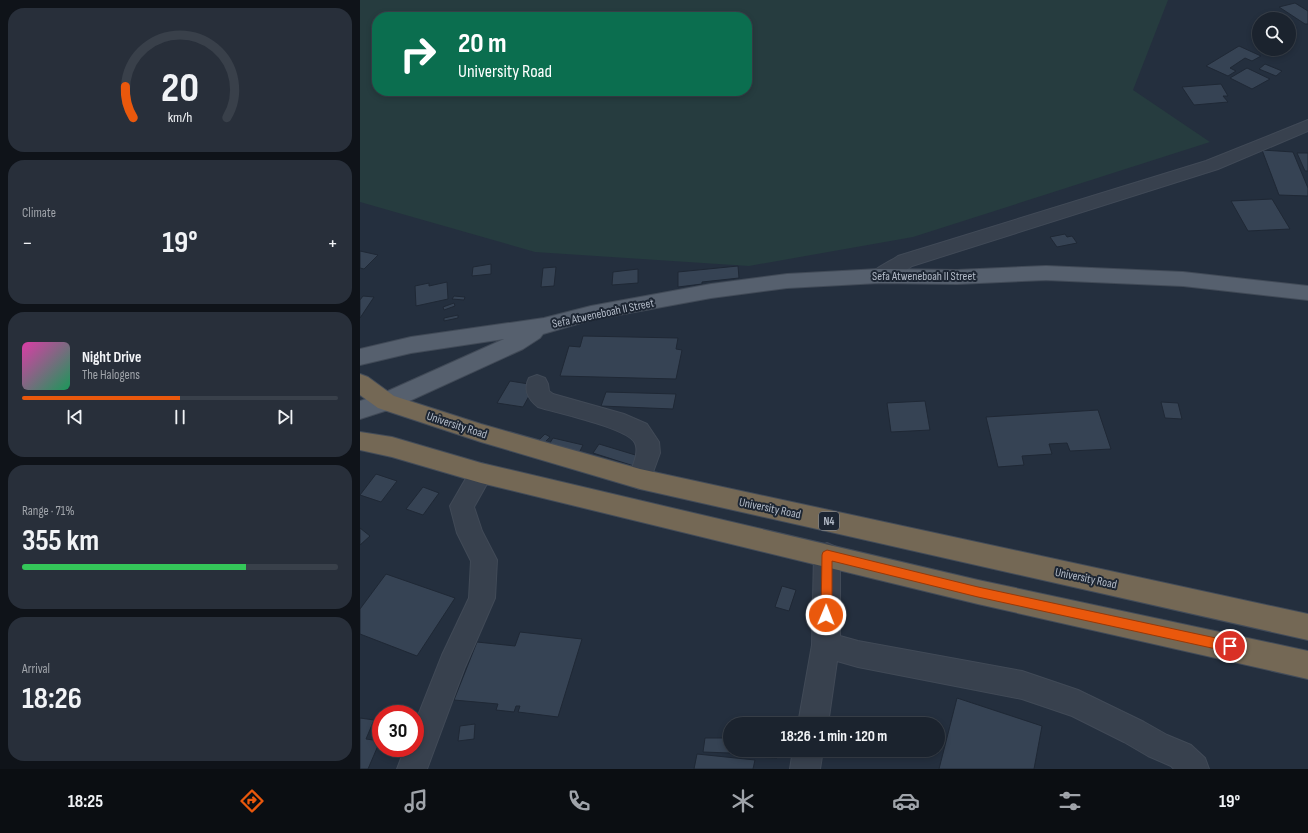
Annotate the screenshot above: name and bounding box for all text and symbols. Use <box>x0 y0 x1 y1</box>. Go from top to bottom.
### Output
map controls <box>1252 12 1296 56</box>
button: search <box>1252 12 1296 56</box>
text: 20 m <box>458 27 507 60</box>
icon: right <box>392 28 444 80</box>
text: University Road <box>458 61 552 82</box>
text: 20 <box>161 64 199 113</box>
text: km/h <box>168 109 192 126</box>
text: Climate <box>22 205 56 221</box>
text: 19° <box>162 225 198 261</box>
text: − <box>22 230 33 257</box>
text: + <box>327 230 338 257</box>
street label: Sefa Atweneboah II Street <box>872 269 976 284</box>
street label: Sefa Atweneboah II Street <box>551 295 656 332</box>
text: Night Drive <box>82 348 141 367</box>
text: The Halogens <box>82 367 140 383</box>
icon: previous <box>64 406 86 428</box>
icon: pause <box>169 406 191 428</box>
icon: next <box>274 406 296 428</box>
street label: University Road <box>425 409 489 442</box>
street label: University Road <box>738 495 802 522</box>
text: Range · 71% <box>22 503 75 519</box>
road number: N4 <box>819 512 839 530</box>
text: 355 km <box>22 523 99 559</box>
street label: University Road <box>1054 565 1118 592</box>
position arrow <box>805 594 847 636</box>
pin <box>1213 629 1247 663</box>
icon: arrive <box>1219 635 1241 657</box>
text: Arrival <box>22 661 50 677</box>
text: 18:26 <box>22 681 82 717</box>
speed limit sign: 30 <box>372 705 424 757</box>
text: 18:26 · 1 min · 120 m <box>781 727 887 746</box>
icon: directions <box>238 787 266 815</box>
icon: music <box>402 787 430 815</box>
icon: phone <box>565 787 593 815</box>
icon: climate <box>729 787 757 815</box>
icon: car <box>892 787 920 815</box>
icon: filters <box>1056 787 1084 815</box>
text: 18:25 <box>68 791 103 812</box>
text: 19° <box>1219 791 1240 812</box>

